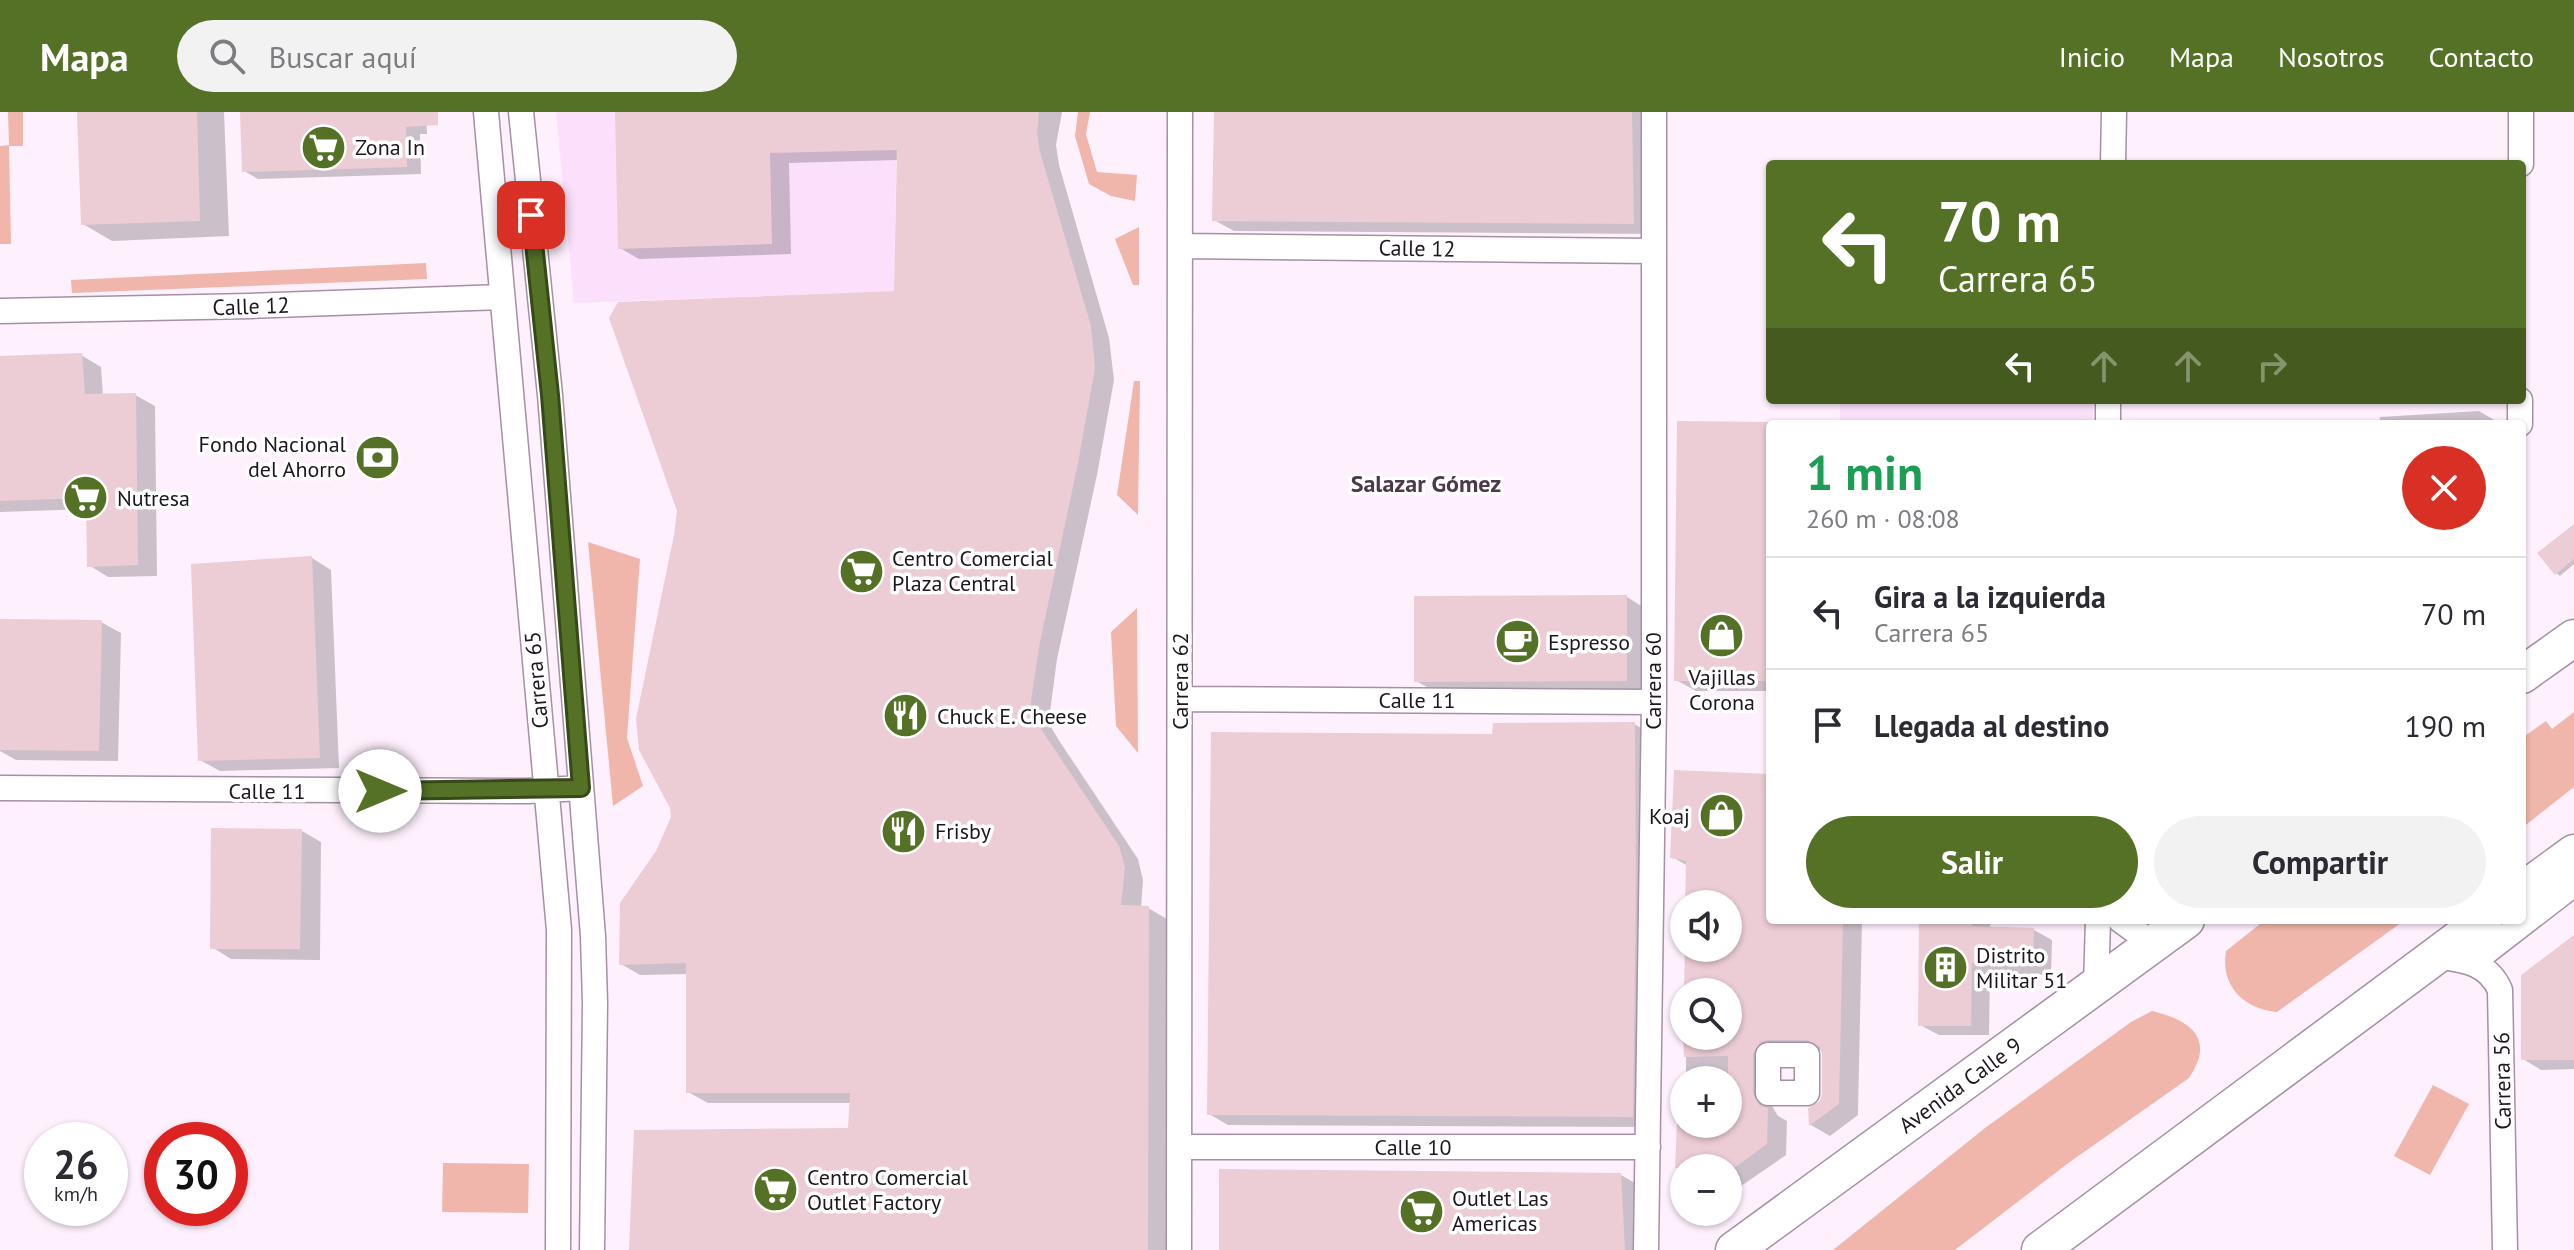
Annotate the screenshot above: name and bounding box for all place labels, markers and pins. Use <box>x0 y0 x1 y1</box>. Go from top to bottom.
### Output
supermarket icon: Zona In <box>300 123 348 171</box>
place label: Zona In <box>355 133 425 161</box>
pin <box>497 181 565 249</box>
place label: Fondo Nacional del Ahorro <box>199 430 347 483</box>
bank icon: Fondo Nacional del Ahorro <box>353 433 401 481</box>
supermarket icon: Nutresa <box>62 474 110 522</box>
place label: Nutresa <box>117 484 190 512</box>
place label: Centro Comercial Plaza Central <box>892 544 1053 597</box>
supermarket icon: Centro Comercial Plaza Central <box>837 547 885 595</box>
shop icon: Vajillas Corona <box>1698 612 1746 660</box>
cafe icon: Espresso <box>1493 618 1541 666</box>
place label: Espresso <box>1548 628 1630 656</box>
place label: Vajillas Corona <box>1687 663 1756 716</box>
restaurant icon: Chuck E. Cheese <box>882 692 930 740</box>
place label: Chuck E. Cheese <box>937 702 1087 730</box>
shop icon: Koaj <box>1697 792 1745 840</box>
place label: Koaj <box>1649 802 1690 830</box>
restaurant icon: Frisby <box>880 807 928 855</box>
place label: Frisby <box>935 817 992 845</box>
place label: Distrito Militar 51 <box>1976 941 2067 994</box>
building icon: Distrito Militar 51 <box>1921 944 1969 992</box>
place label: Centro Comercial Outlet Factory <box>807 1163 968 1216</box>
supermarket icon: Centro Comercial Outlet Factory <box>752 1166 800 1214</box>
place label: Outlet Las Americas <box>1452 1184 1548 1237</box>
supermarket icon: Outlet Las Americas <box>1397 1187 1445 1235</box>

